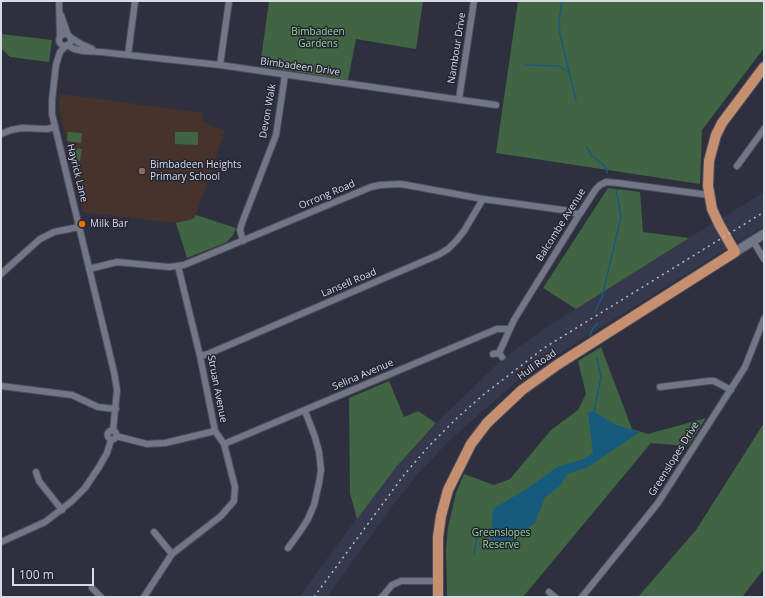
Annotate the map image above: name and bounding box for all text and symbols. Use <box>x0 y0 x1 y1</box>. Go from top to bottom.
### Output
street label: Nambour Drive <box>445 12 469 84</box>
park label: Bimbadeen Gardens <box>291 26 345 50</box>
street label: Bimbadeen Drive <box>259 55 341 79</box>
street label: Devon Walk <box>257 83 279 139</box>
street label: Hayrick Lane <box>64 143 90 203</box>
place label: Bimbadeen Heights Primary School <box>150 159 241 182</box>
marker: Bimbadeen Heights Primary School <box>137 166 147 176</box>
street label: Orrong Road <box>297 178 357 212</box>
street label: Balcombe Avenue <box>534 186 588 264</box>
place label: Milk Bar <box>90 218 128 230</box>
marker: Milk Bar <box>77 219 87 229</box>
street label: Lansell Road <box>320 266 378 300</box>
street label: Hull Road <box>515 347 559 383</box>
street label: Struan Avenue <box>205 354 229 424</box>
street label: Selina Avenue <box>331 357 395 393</box>
street label: Greenslopes Drive <box>646 420 702 498</box>
park label: Greenslopes Reserve <box>472 527 530 550</box>
scale bar <box>14 560 96 586</box>
text: 100 m <box>19 566 54 583</box>

